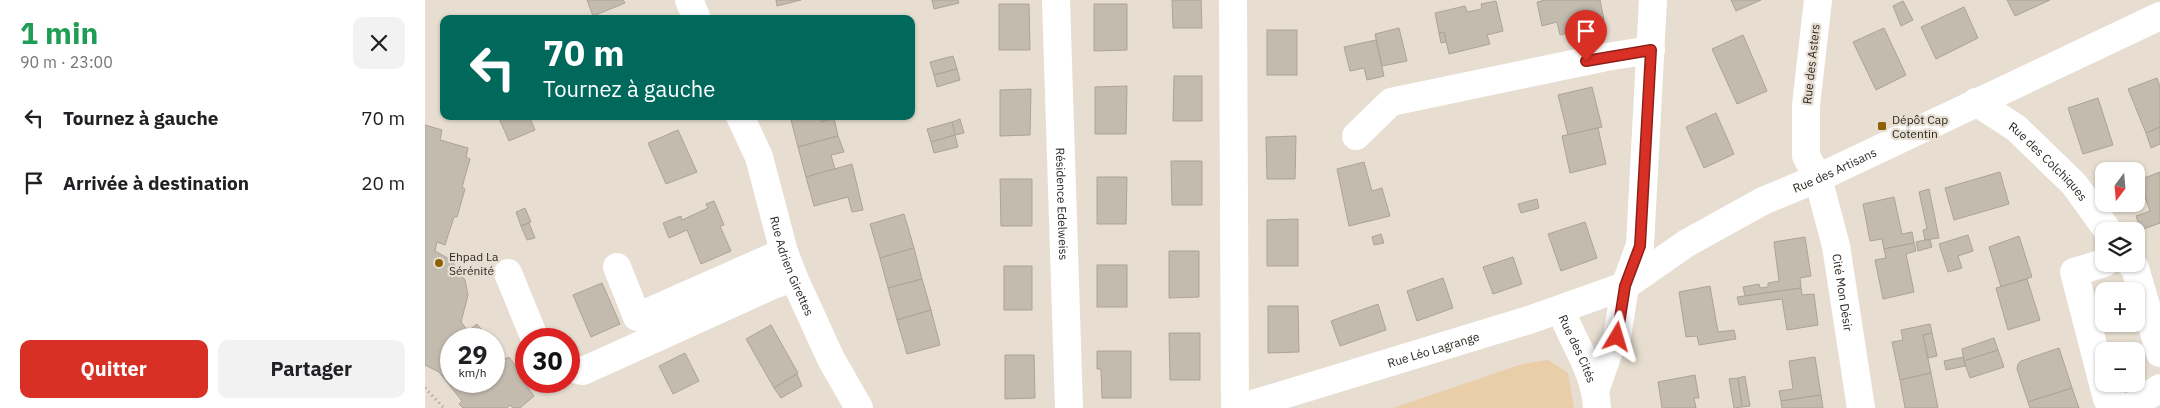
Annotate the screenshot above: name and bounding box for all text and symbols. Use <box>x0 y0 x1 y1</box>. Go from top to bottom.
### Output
pin <box>1565 10 1607 61</box>
text: 1 min <box>20 13 98 52</box>
button: close <box>353 17 405 69</box>
icon: arrive <box>1572 17 1600 45</box>
street label: Rue des Asters <box>1799 23 1823 105</box>
text: 70 m <box>543 30 625 76</box>
icon: left <box>460 35 525 100</box>
text: 90 m · 23:00 <box>20 52 113 72</box>
text: Tournez à gauche <box>543 74 715 103</box>
icon: left <box>20 104 48 132</box>
text: Tournez à gauche <box>63 106 219 130</box>
text: 70 m <box>361 106 405 130</box>
place label: Dépôt Cap Cotentin <box>1892 112 1948 141</box>
street label: Rue des Colchiques <box>2006 118 2091 204</box>
marker: Dépôt Cap Cotentin <box>1876 120 1888 132</box>
street label: Rue des Artisans <box>1790 144 1879 195</box>
street label: Résidence Edelweiss <box>1053 147 1072 261</box>
north arrow <box>2095 162 2145 212</box>
map controls <box>2095 162 2145 392</box>
icon: arrive <box>20 169 48 197</box>
text: Arrivée à destination <box>63 171 249 195</box>
text: 20 m <box>361 171 405 195</box>
street label: Rue Adrien Girettes <box>767 214 818 318</box>
button: layers <box>2095 222 2145 272</box>
place label: Ehpad La Sérénité <box>449 249 499 278</box>
street label: Cité Mon Désir <box>1830 253 1857 333</box>
marker: Ehpad La Sérénité <box>433 257 445 269</box>
button: + <box>2095 282 2145 332</box>
position arrow <box>1590 310 1642 362</box>
street label: Rue des Cités <box>1556 312 1600 384</box>
speed limit sign: 30 <box>515 328 580 393</box>
street label: Rue Léo Lagrange <box>1385 328 1481 370</box>
text: 29 <box>457 338 488 371</box>
button: Quitter <box>20 340 208 398</box>
button: Partager <box>218 340 405 398</box>
button: − <box>2095 342 2145 392</box>
text: km/h <box>458 365 487 380</box>

